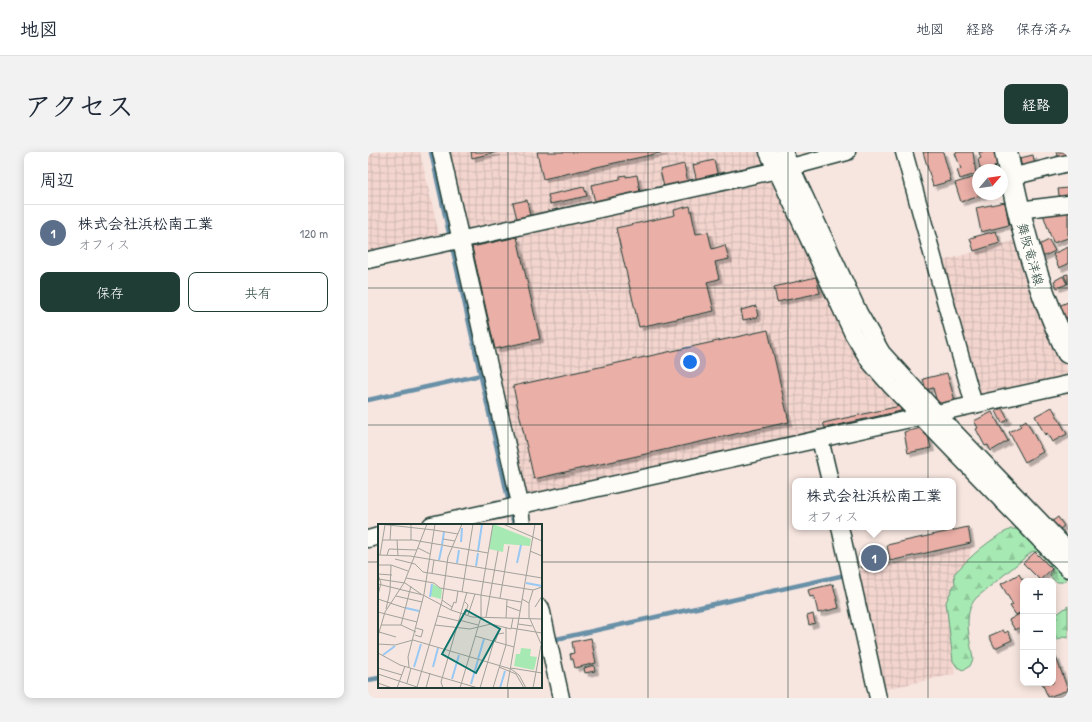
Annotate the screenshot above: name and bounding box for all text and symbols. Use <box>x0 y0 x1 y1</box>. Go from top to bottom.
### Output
text: 地図 <box>20 16 58 42</box>
text: 地図 <box>916 19 944 38</box>
text: 経路 <box>966 19 994 38</box>
text: 保存済み <box>1016 19 1072 38</box>
button: 経路 <box>1004 84 1068 124</box>
text: アクセス <box>24 87 134 125</box>
north arrow <box>972 164 1008 200</box>
text: 周辺 <box>40 168 74 191</box>
text: 株式会社浜松南工業 <box>78 213 213 234</box>
street label: 舞阪竜洋線 <box>1013 220 1049 289</box>
text: 1 <box>51 224 55 242</box>
text: 120 m <box>300 224 328 242</box>
text: オフィス <box>78 235 130 253</box>
button: 保存 <box>40 272 180 312</box>
button: 共有 <box>188 272 328 312</box>
your location <box>680 352 700 372</box>
popup <box>792 478 956 530</box>
text: 株式会社浜松南工業 <box>806 485 942 506</box>
text: オフィス <box>806 507 859 525</box>
inset map <box>378 524 542 688</box>
pin: 1 <box>861 543 887 573</box>
map controls <box>1020 578 1056 686</box>
button: + <box>1020 578 1056 614</box>
button: − <box>1020 614 1056 650</box>
button: locate <box>1020 650 1056 686</box>

